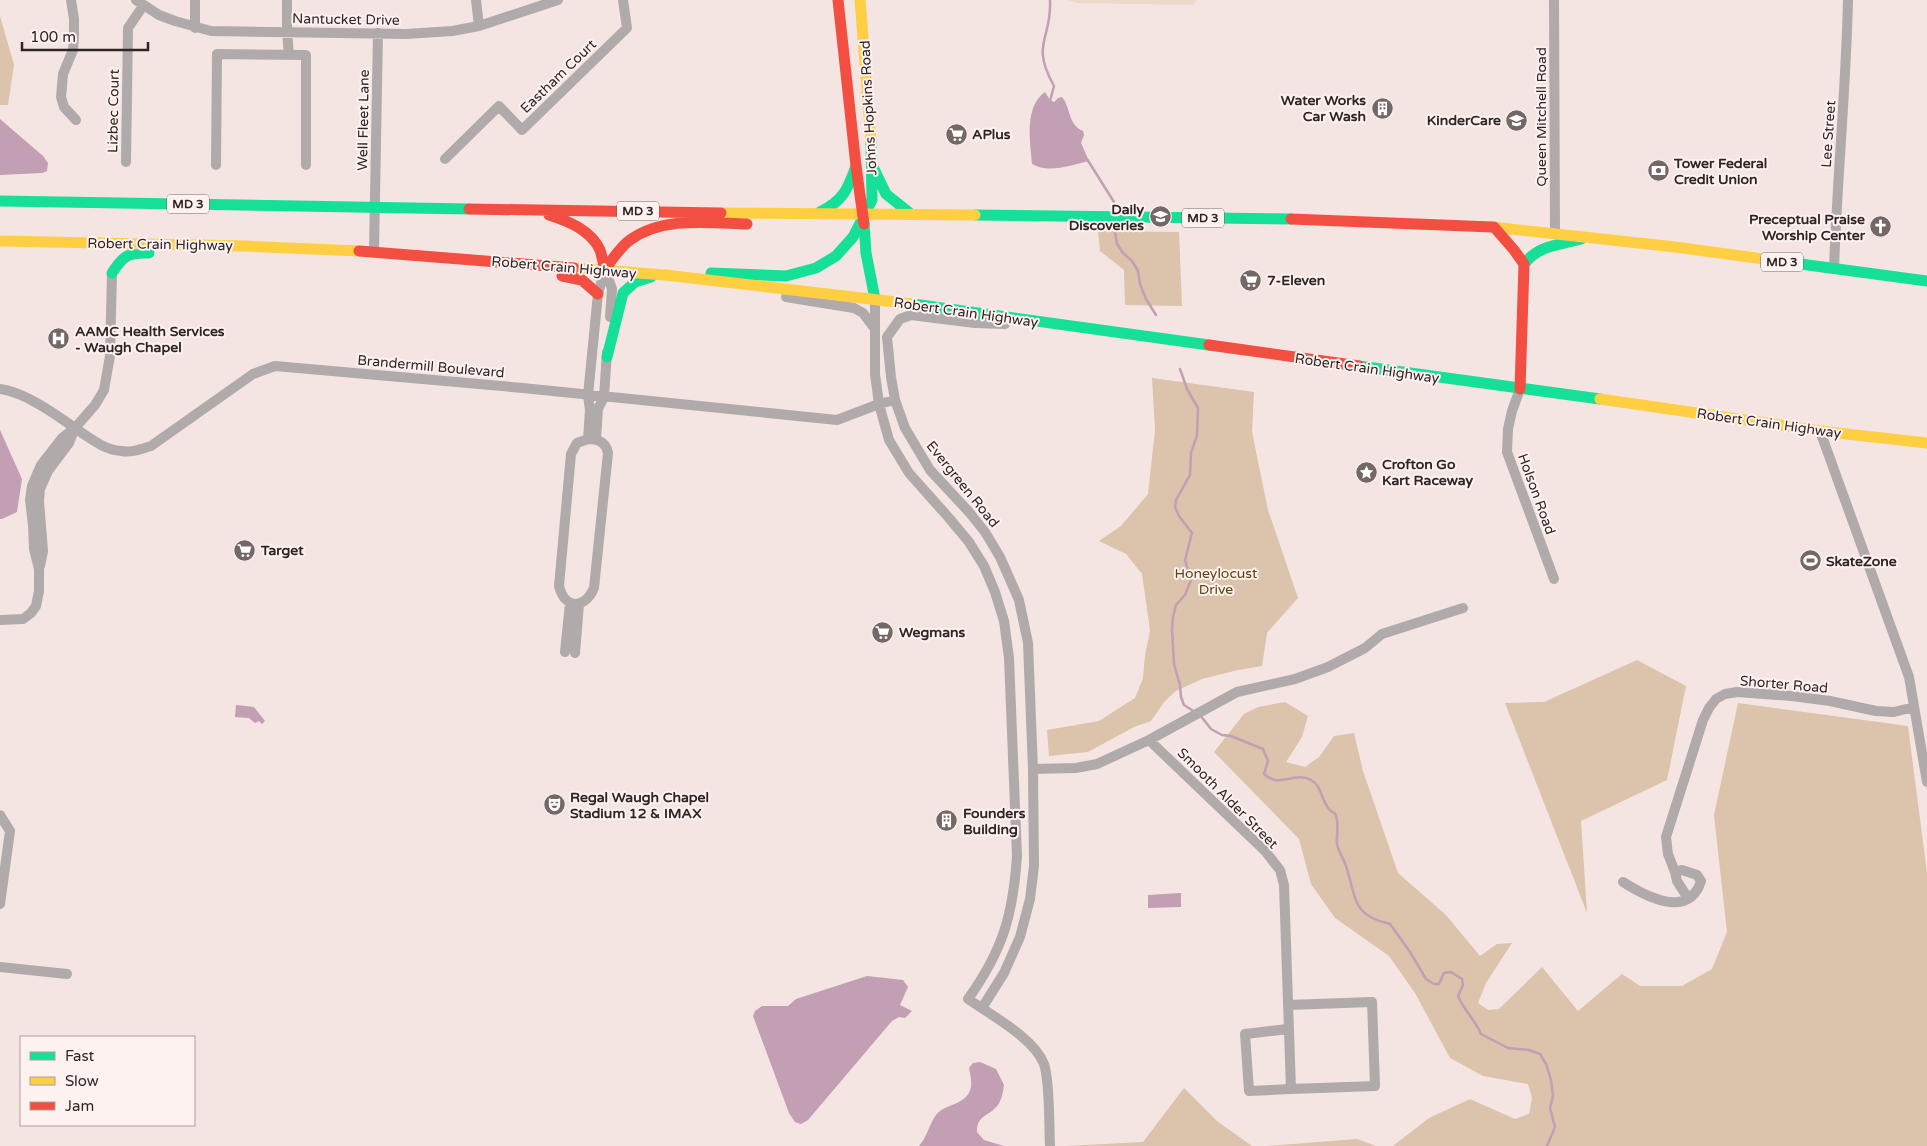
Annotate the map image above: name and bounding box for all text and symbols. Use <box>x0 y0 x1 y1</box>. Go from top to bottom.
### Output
street label: Nantucket Drive <box>292 10 400 29</box>
scale bar <box>22 20 149 52</box>
text: 100 m <box>30 28 76 46</box>
street label: Eastham Court <box>517 35 600 117</box>
street label: Johns Hopkins Road <box>856 40 881 176</box>
street label: Queen Mitchell Road <box>1533 47 1550 187</box>
street label: Lizbec Court <box>104 68 123 153</box>
street label: Well Fleet Lane <box>354 69 373 171</box>
place label: Water Works Car Wash <box>1281 92 1366 125</box>
building icon: Water Works Car Wash <box>1370 96 1394 120</box>
street label: Lee Street <box>1818 99 1839 168</box>
school or university icon: KinderCare <box>1505 108 1529 132</box>
place label: KinderCare <box>1427 112 1501 129</box>
supermarket icon: APlus <box>944 122 968 146</box>
place label: APlus <box>972 126 1011 143</box>
place label: Tower Federal Credit Union <box>1673 155 1767 188</box>
bank icon: Tower Federal Credit Union <box>1646 159 1670 183</box>
road number: MD 3 <box>167 194 209 213</box>
place label: Daily Discoveries <box>1069 201 1144 234</box>
road number: MD 3 <box>617 202 659 220</box>
school or university icon: Daily Discoveries <box>1148 205 1172 229</box>
road number: MD 3 <box>1182 208 1224 228</box>
place label: Preceptual Praise Worship Center <box>1749 211 1866 244</box>
church icon: Preceptual Praise Worship Center <box>1869 215 1893 239</box>
street label: Robert Crain Highway <box>87 235 233 254</box>
road number: MD 3 <box>1761 252 1803 272</box>
street label: Robert Crain Highway <box>491 253 638 282</box>
supermarket icon: 7-Eleven <box>1239 268 1263 292</box>
place label: 7-Eleven <box>1267 272 1325 289</box>
street label: Robert Crain Highway <box>893 294 1040 331</box>
place label: AAMC Health Services - Waugh Chapel <box>75 323 225 356</box>
hospital icon: AAMC Health Services - Waugh Chapel <box>47 327 71 351</box>
street label: Robert Crain Highway <box>1294 350 1441 387</box>
street label: Brandermill Boulevard <box>357 352 505 381</box>
street label: Robert Crain Highway <box>1696 405 1843 442</box>
street label: Evergreen Road <box>923 438 1003 531</box>
street label: Holson Road <box>1514 451 1559 537</box>
place label: Crofton Go Kart Raceway <box>1382 456 1473 489</box>
place icon: Crofton Go Kart Raceway <box>1354 460 1378 484</box>
supermarket icon: Target <box>233 538 257 562</box>
place label: Target <box>260 542 304 559</box>
sports icon: SkateZone <box>1798 549 1822 573</box>
place label: SkateZone <box>1826 553 1897 570</box>
park label: Honeylocust Drive <box>1175 565 1258 598</box>
supermarket icon: Wegmans <box>871 620 895 644</box>
place label: Wegmans <box>899 624 966 641</box>
street label: Shorter Road <box>1739 672 1829 697</box>
street label: Smooth Alder Street <box>1174 744 1282 853</box>
place label: Regal Waugh Chapel Stadium 12 & IMAX <box>570 789 709 822</box>
theatre icon: Regal Waugh Chapel Stadium 12 & IMAX <box>542 793 566 817</box>
place label: Founders Building <box>963 805 1026 838</box>
building icon: Founders Building <box>935 809 959 833</box>
legend <box>20 1036 195 1126</box>
text: Fast <box>65 1047 95 1065</box>
text: Slow <box>65 1072 99 1090</box>
text: Jam <box>65 1097 94 1115</box>

